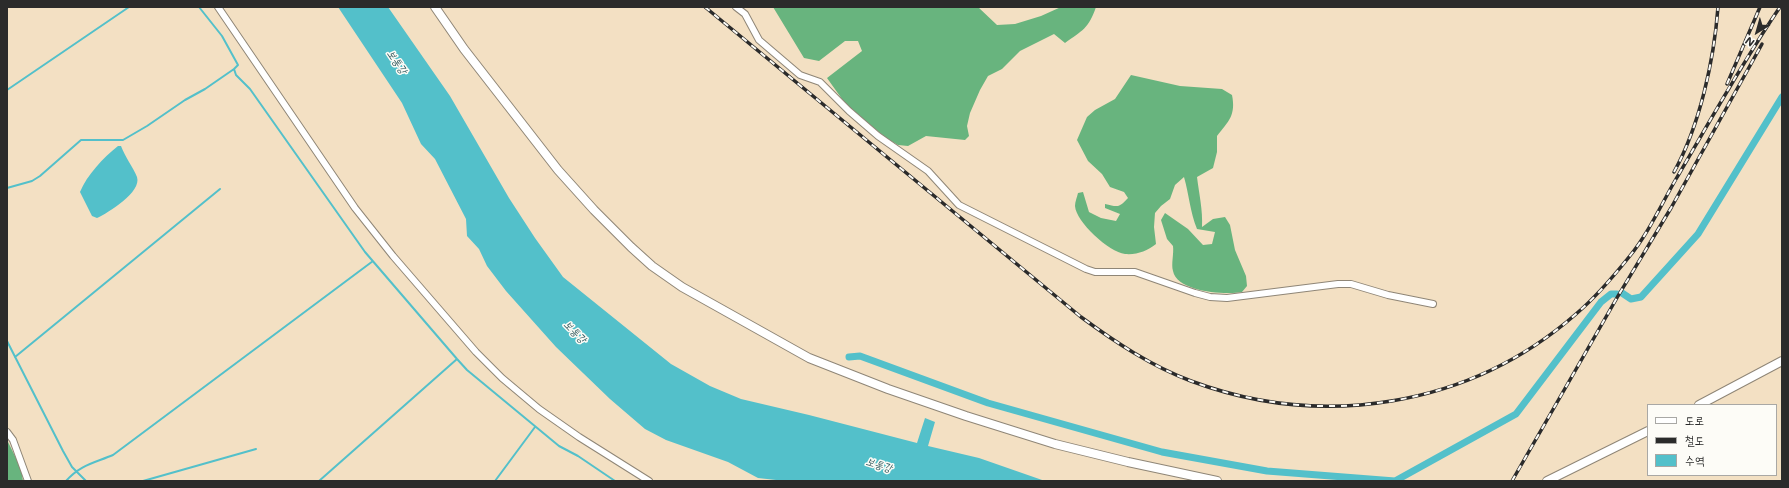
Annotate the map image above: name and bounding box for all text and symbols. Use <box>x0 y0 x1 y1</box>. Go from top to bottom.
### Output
north arrow <box>1737 12 1777 52</box>
text: N <box>1742 33 1757 50</box>
water label: 보통강 <box>384 47 410 77</box>
water label: 보통강 <box>561 318 589 346</box>
legend <box>1647 404 1777 476</box>
text: 도로 <box>1685 412 1704 428</box>
text: 철도 <box>1685 432 1704 448</box>
text: 수역 <box>1685 452 1704 468</box>
water label: 보통강 <box>864 455 894 475</box>

